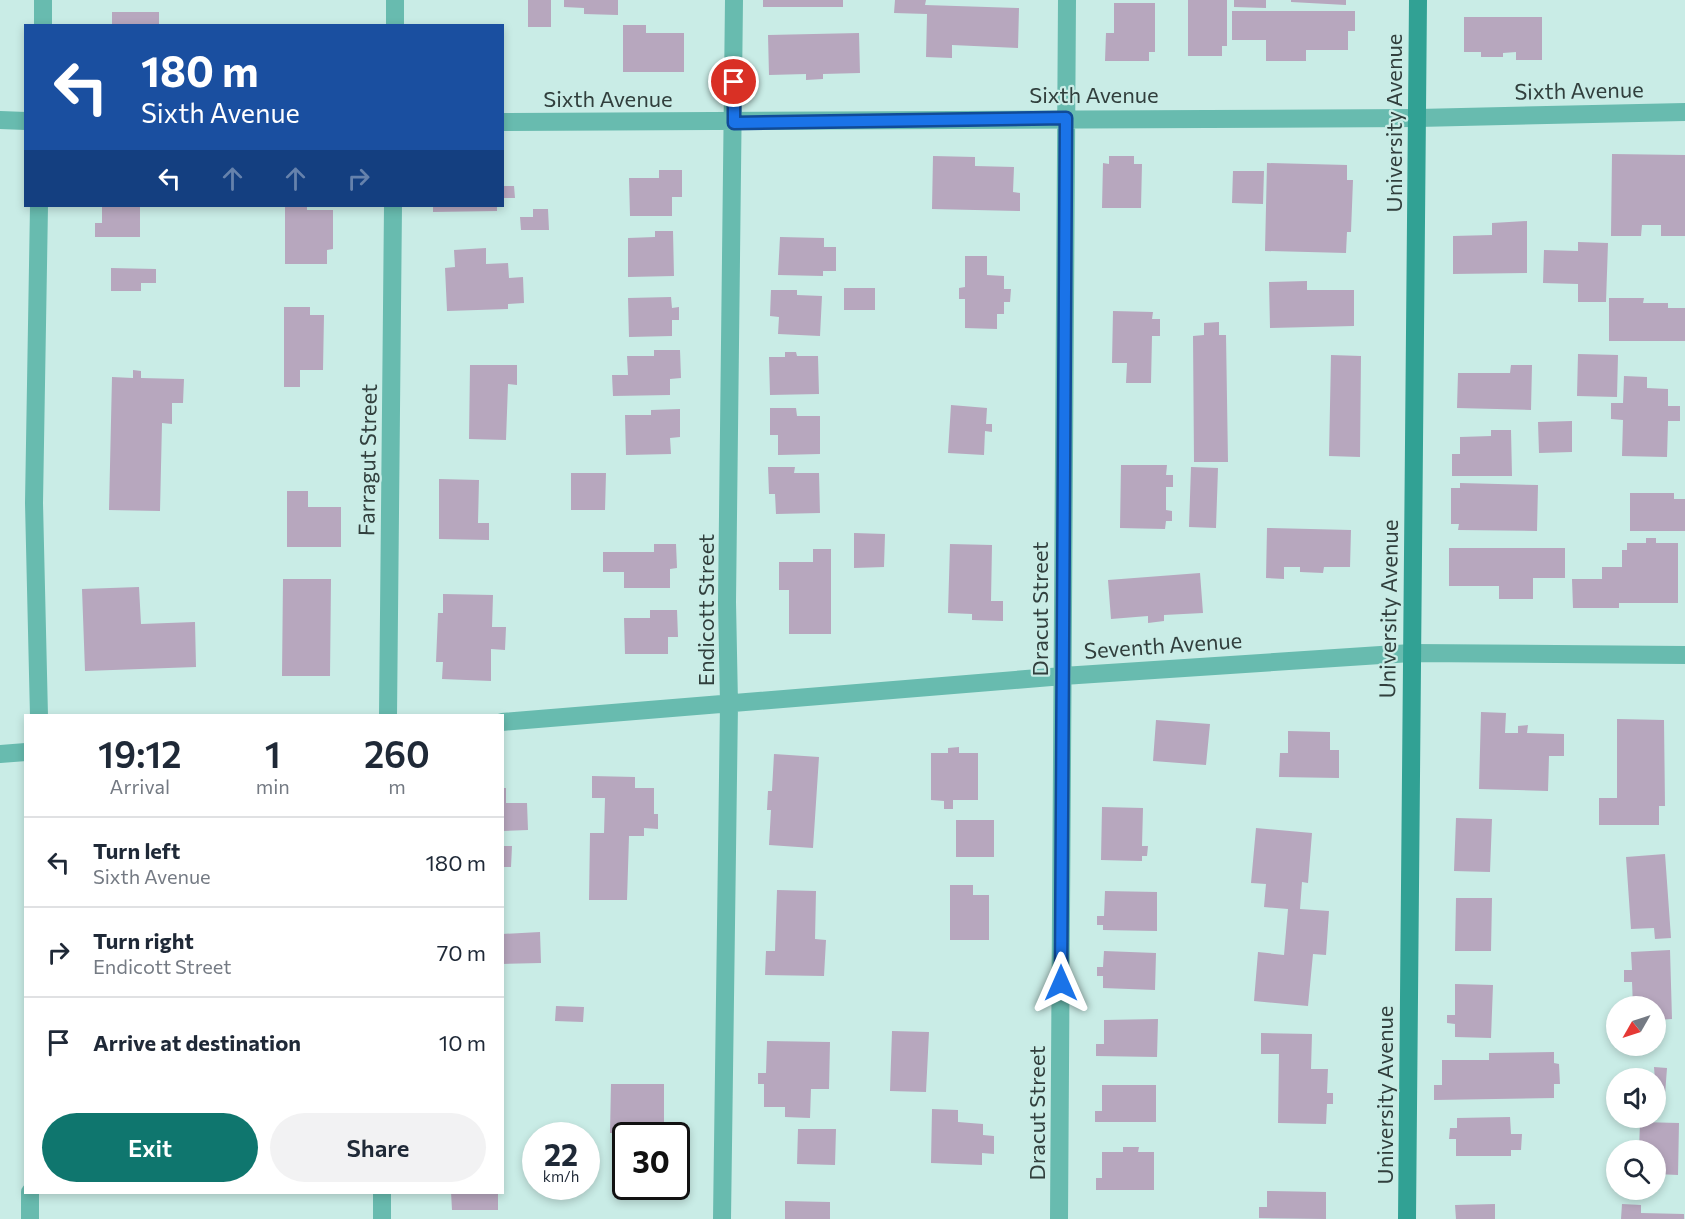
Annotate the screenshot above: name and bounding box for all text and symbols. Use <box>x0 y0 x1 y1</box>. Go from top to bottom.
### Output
street label: University Avenue <box>1380 34 1407 212</box>
text: 180 m <box>141 44 259 96</box>
icon: left <box>42 48 120 126</box>
pin <box>708 56 759 107</box>
icon: arrive <box>717 65 750 98</box>
street label: Sixth Avenue <box>1514 75 1644 105</box>
street label: Sixth Avenue <box>1029 81 1159 108</box>
street label: Sixth Avenue <box>543 85 673 112</box>
text: Sixth Avenue <box>141 96 300 129</box>
icon: left <box>153 162 186 195</box>
icon: ahead <box>216 162 249 195</box>
icon: ahead <box>279 162 312 195</box>
icon: right <box>342 162 375 195</box>
street label: Farragut Street <box>352 384 382 536</box>
street label: University Avenue <box>1373 519 1403 699</box>
street label: Endicott Street <box>692 534 719 686</box>
street label: Dracut Street <box>1026 542 1053 676</box>
street label: Seventh Avenue <box>1083 626 1243 664</box>
text: 19:12 <box>98 731 182 775</box>
text: 1 <box>265 731 281 775</box>
text: 260 <box>364 731 430 775</box>
text: Arrival <box>110 774 170 798</box>
text: min <box>256 774 290 798</box>
text: m <box>388 774 406 798</box>
text: Turn left <box>93 837 180 864</box>
icon: left <box>42 846 75 879</box>
text: 180 m <box>425 849 486 876</box>
text: Sixth Avenue <box>93 864 211 888</box>
text: Turn right <box>93 927 194 954</box>
icon: right <box>42 936 75 969</box>
text: 70 m <box>437 939 486 966</box>
position arrow <box>1029 951 1093 1015</box>
text: Endicott Street <box>93 954 231 978</box>
north arrow <box>1606 996 1666 1056</box>
map controls <box>1606 996 1666 1200</box>
street label: University Avenue <box>1371 1006 1398 1184</box>
icon: arrive <box>42 1026 75 1059</box>
text: Arrive at destination <box>93 1029 301 1056</box>
text: 10 m <box>439 1029 486 1056</box>
street label: Dracut Street <box>1023 1046 1050 1180</box>
button: sound <box>1606 1068 1666 1128</box>
button: Exit <box>42 1113 258 1182</box>
button: Share <box>270 1113 486 1182</box>
speed limit sign: 30 <box>612 1122 690 1200</box>
text: 22 <box>544 1135 578 1172</box>
button: search <box>1606 1140 1666 1200</box>
text: km/h <box>543 1167 579 1185</box>

